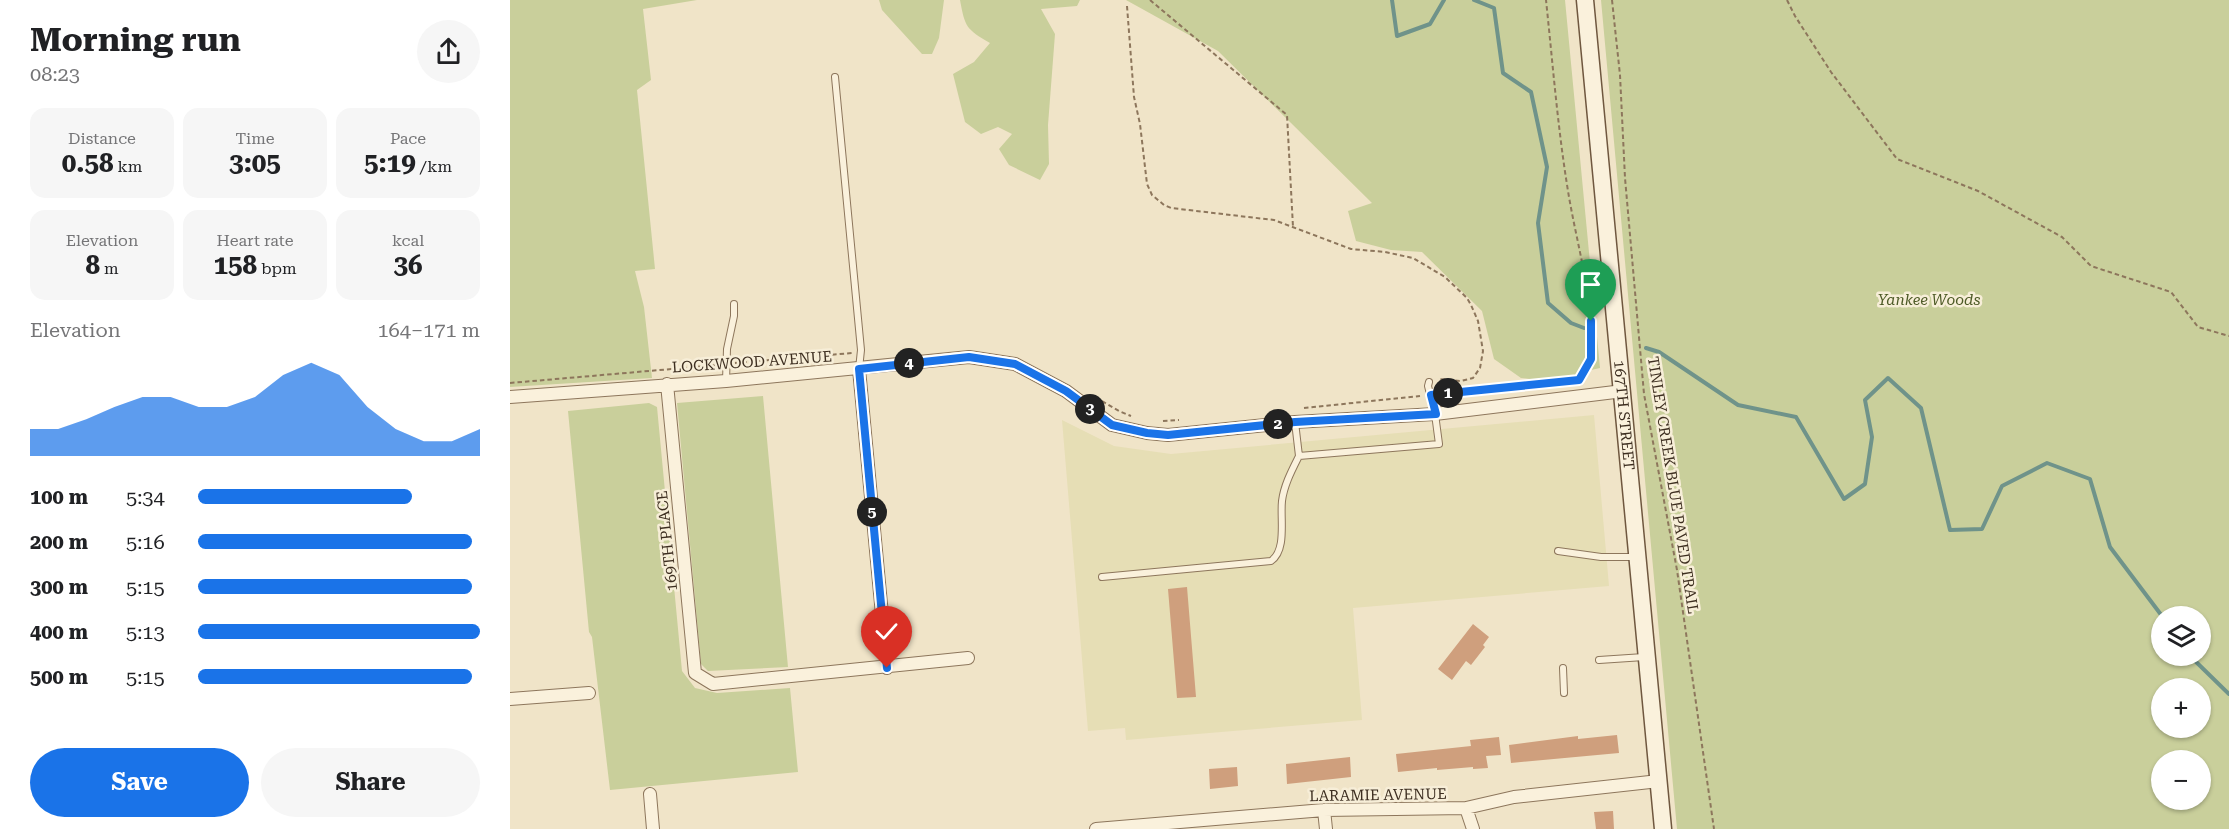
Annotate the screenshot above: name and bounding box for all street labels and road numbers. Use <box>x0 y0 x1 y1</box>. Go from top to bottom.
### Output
street label: LOCKWOOD AVENUE <box>671 347 833 377</box>
street label: TINLEY CREEK BLUE PAVED TRAIL <box>1644 355 1702 615</box>
street label: 167TH STREET <box>1610 359 1638 471</box>
street label: 169TH PLACE <box>653 490 681 592</box>
street label: LARAMIE AVENUE <box>1309 785 1447 805</box>

